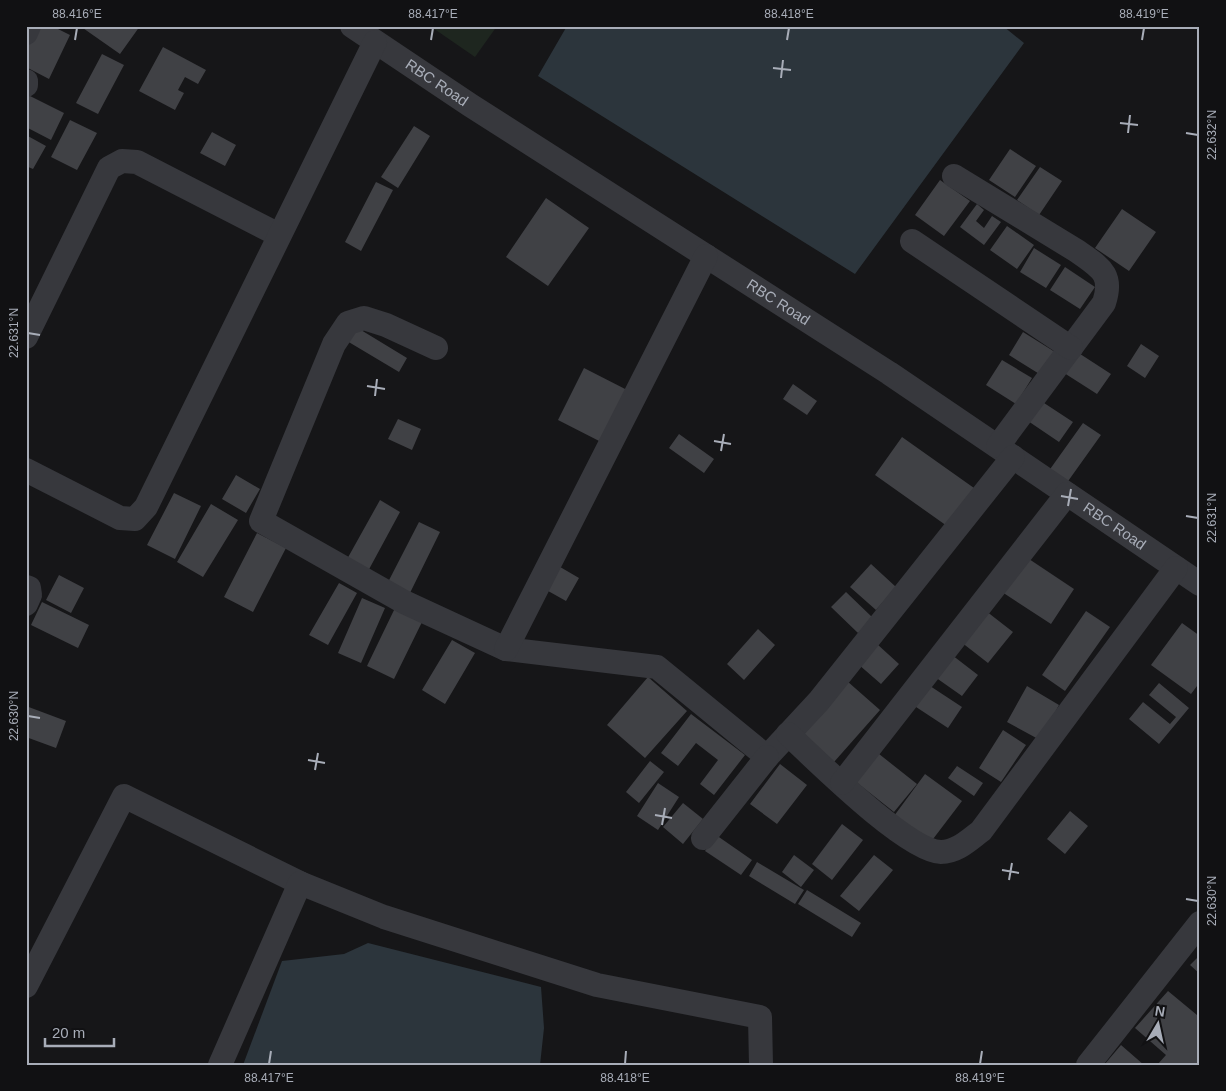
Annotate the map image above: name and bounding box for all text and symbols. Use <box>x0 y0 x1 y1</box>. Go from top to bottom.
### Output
text: 88.416°E <box>52 7 102 21</box>
text: 88.417°E <box>408 7 458 21</box>
text: 88.418°E <box>764 7 814 21</box>
text: 88.419°E <box>1119 7 1169 21</box>
street label: RBC Road <box>402 55 472 109</box>
text: 22.632°N <box>1205 110 1219 160</box>
street label: RBC Road <box>744 275 813 328</box>
text: 22.631°N <box>7 308 21 358</box>
text: 22.631°N <box>1205 493 1219 543</box>
street label: RBC Road <box>1080 498 1149 553</box>
text: 22.630°N <box>7 691 21 741</box>
text: 22.630°N <box>1205 876 1219 926</box>
north arrow <box>1134 998 1184 1048</box>
text: N <box>1154 1002 1166 1020</box>
scale bar <box>45 1016 114 1048</box>
text: 20 m <box>52 1024 85 1041</box>
text: 88.417°E <box>244 1071 294 1085</box>
text: 88.418°E <box>600 1071 650 1085</box>
text: 88.419°E <box>955 1071 1005 1085</box>

